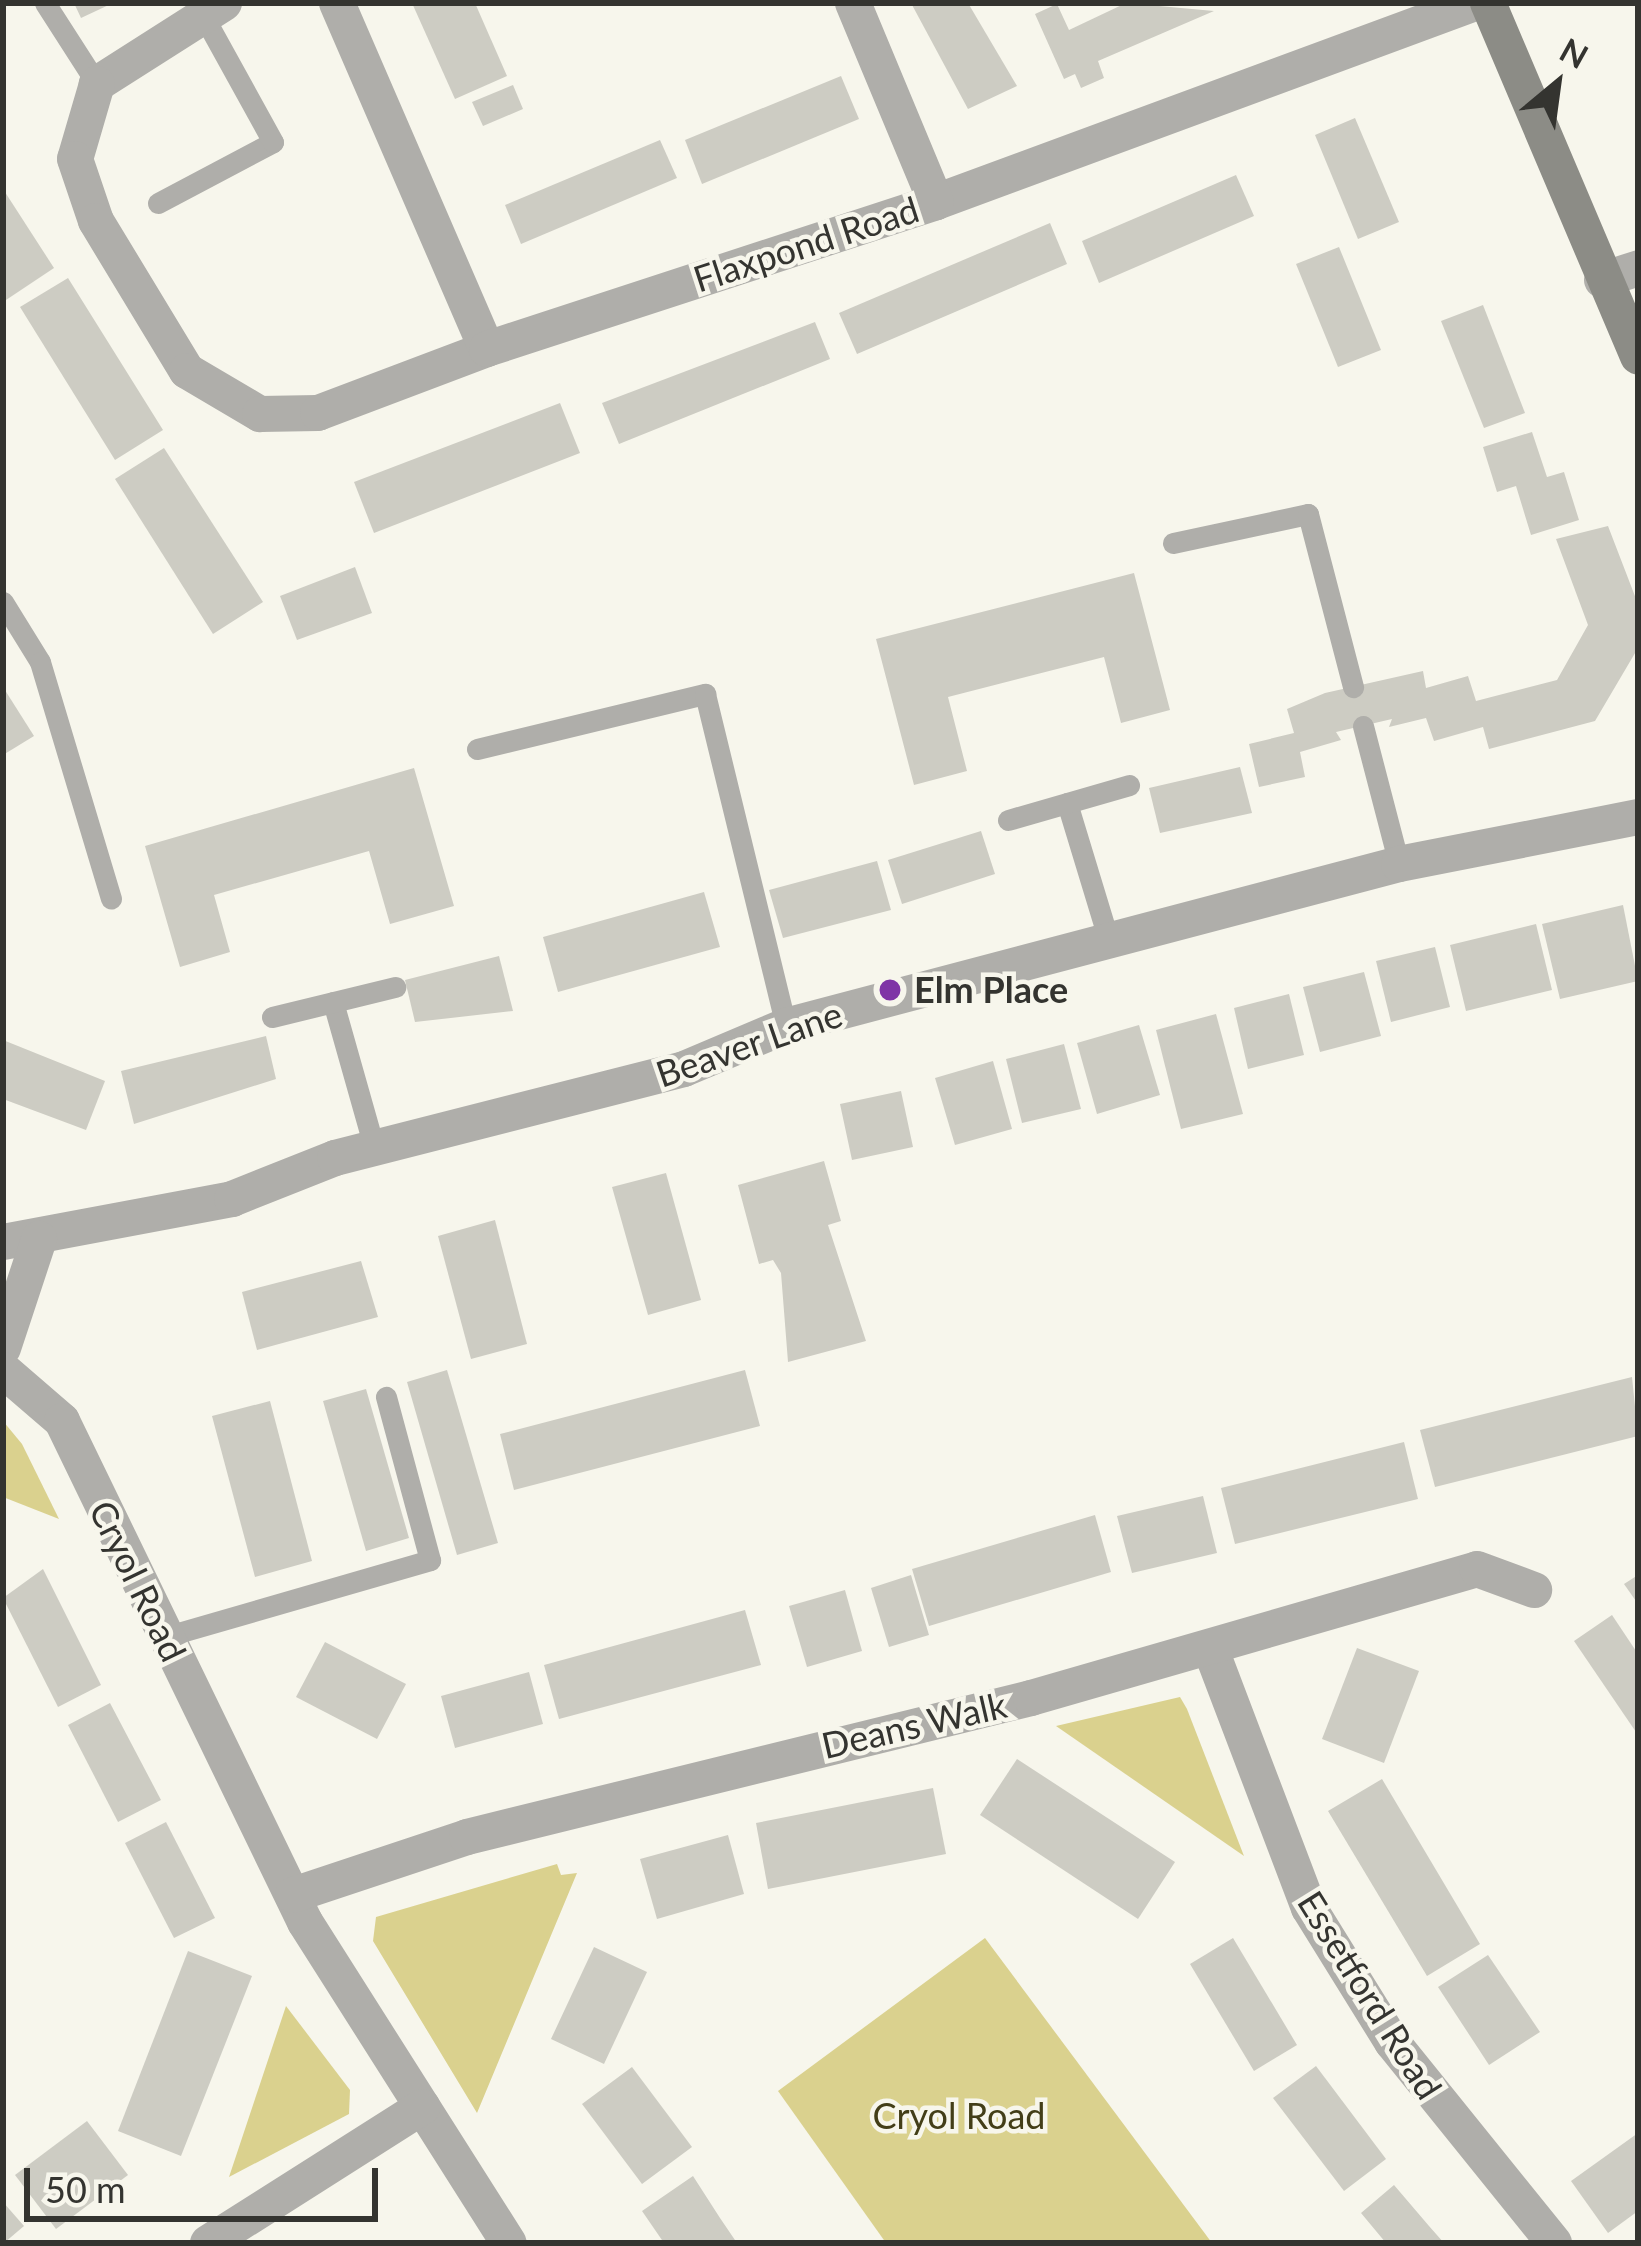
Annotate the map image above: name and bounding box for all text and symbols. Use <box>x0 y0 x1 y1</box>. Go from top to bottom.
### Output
north arrow <box>1497 24 1617 144</box>
text: N <box>1554 29 1595 76</box>
street label: Flaxpond Road <box>688 187 924 301</box>
place label: Elm Place <box>914 968 1068 1012</box>
marker: Elm Place <box>877 977 903 1003</box>
street label: Beaver Lane <box>650 992 848 1096</box>
street label: Cryol Road <box>81 1494 195 1668</box>
street label: Deans Walk <box>817 1683 1011 1767</box>
street label: Essetford Road <box>1289 1883 1451 2107</box>
park label: Cryol Road <box>872 2094 1046 2138</box>
scale bar <box>30 2144 384 2218</box>
text: 50 m <box>45 2167 126 2211</box>

